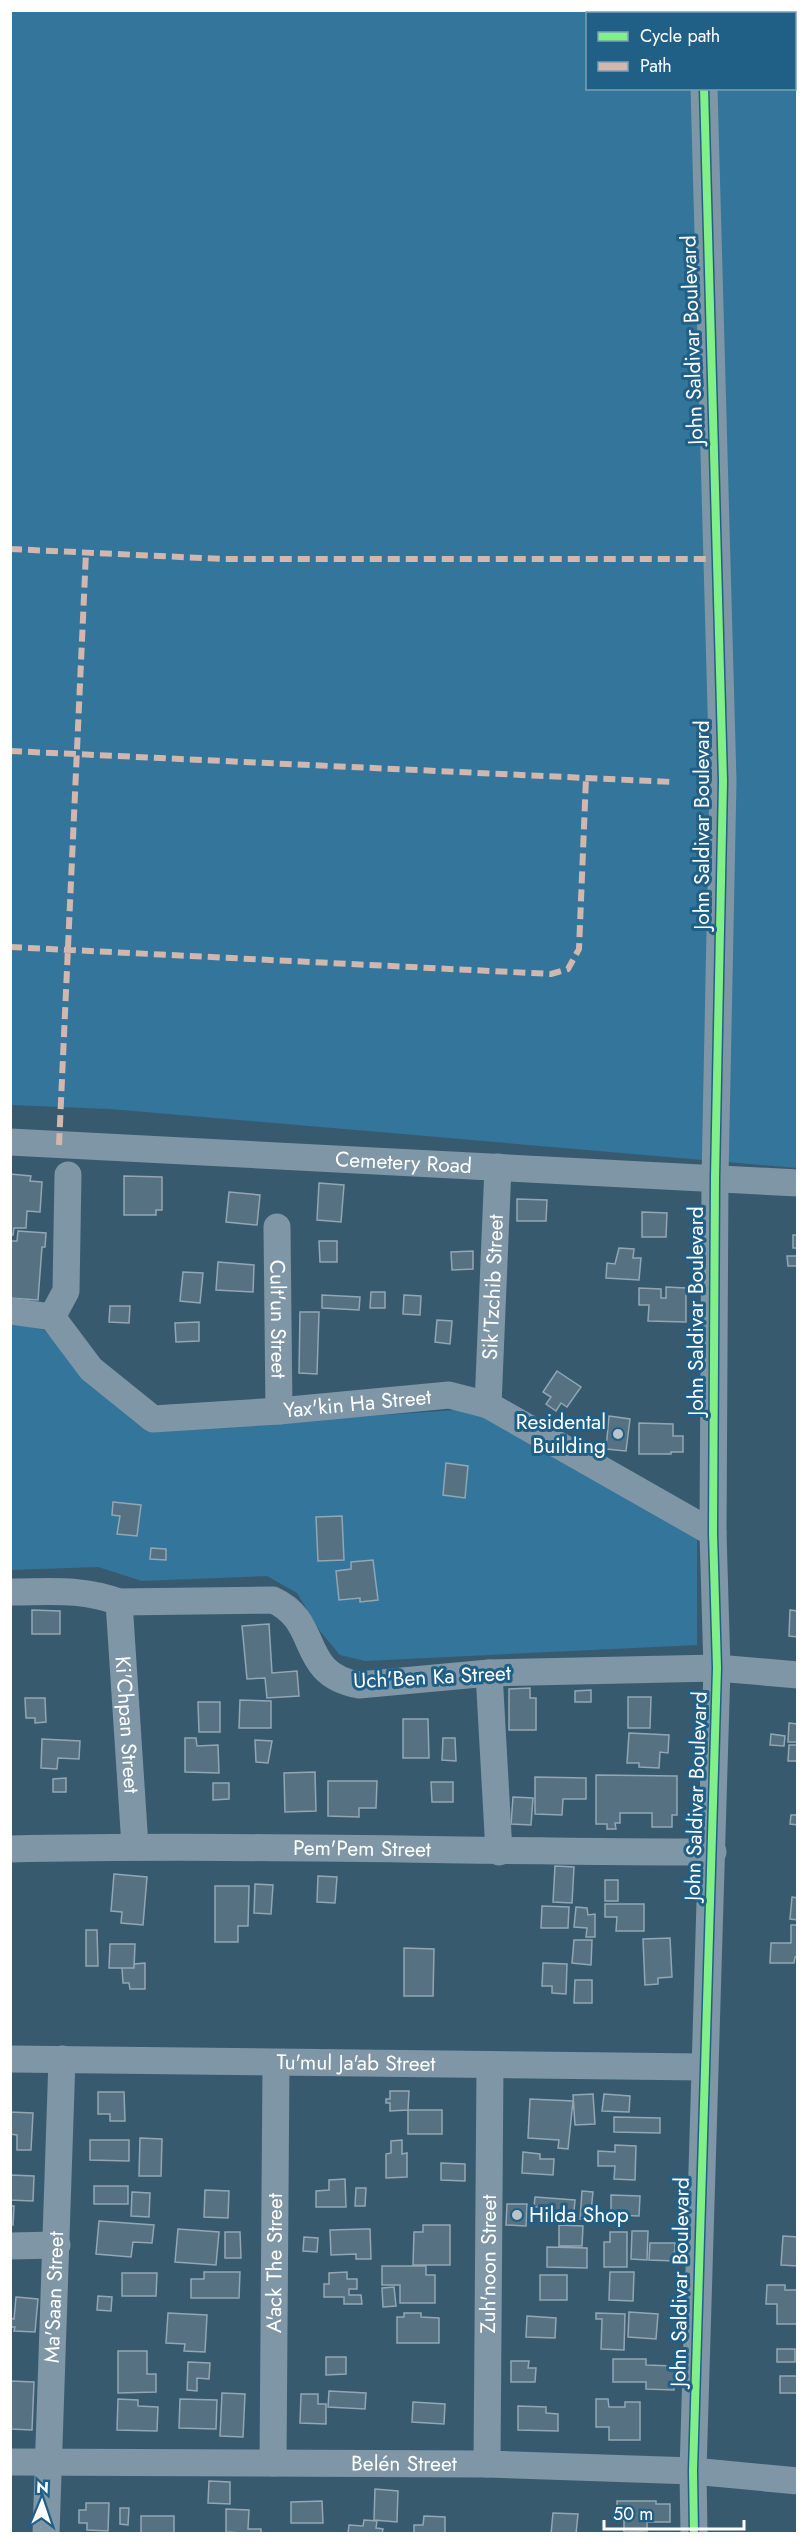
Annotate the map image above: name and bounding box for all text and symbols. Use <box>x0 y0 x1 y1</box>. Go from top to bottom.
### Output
legend <box>586 12 796 90</box>
text: Cycle path <box>640 23 720 49</box>
text: Path <box>640 53 672 79</box>
street label: John Saldivar Boulevard <box>673 235 711 448</box>
street label: John Saldivar Boulevard <box>687 720 717 933</box>
street label: Cemetery Road <box>334 1144 473 1181</box>
street label: John Saldivar Boulevard <box>681 1206 711 1419</box>
street label: Sik'Tzchib Street <box>475 1214 511 1361</box>
street label: Cult'un Street <box>262 1259 294 1379</box>
street label: Yax'kin Ha Street <box>282 1382 433 1426</box>
place label: Residental Building <box>516 1407 606 1461</box>
marker: Residental Building <box>611 1427 625 1441</box>
street label: Ki'Chpan Street <box>108 1655 147 1794</box>
street label: Uch'Ben Ka Street <box>352 1658 512 1696</box>
street label: John Saldivar Boulevard <box>677 1691 715 1904</box>
street label: Pem'Pem Street <box>293 1833 431 1864</box>
street label: Tu'mul Ja'ab Street <box>276 2047 436 2079</box>
street label: John Saldivar Boulevard <box>663 2177 697 2390</box>
street label: A'ack The Street <box>259 2193 290 2333</box>
street label: Zuh'noon Street <box>473 2195 504 2333</box>
place label: Hilda Shop <box>529 2200 629 2230</box>
marker: Hilda Shop <box>510 2208 524 2222</box>
street label: Ma'Saan Street <box>37 2231 71 2363</box>
street label: Belén Street <box>351 2448 457 2479</box>
north arrow <box>12 2472 72 2532</box>
text: N <box>36 2476 49 2499</box>
scale bar <box>604 2493 744 2531</box>
text: 50 m <box>613 2501 653 2527</box>

